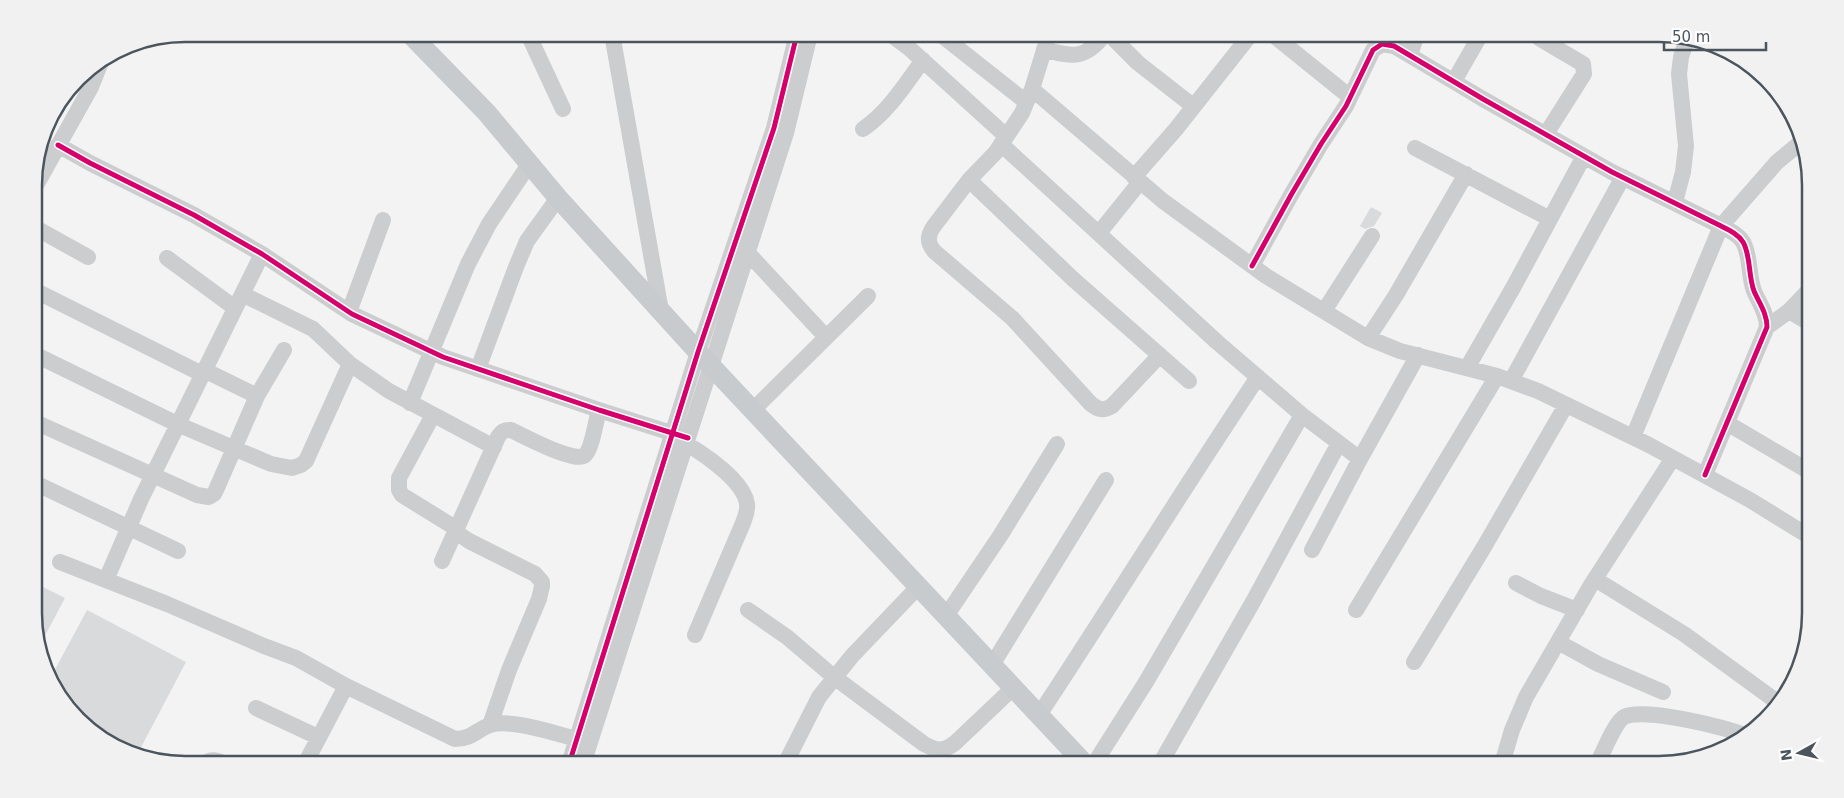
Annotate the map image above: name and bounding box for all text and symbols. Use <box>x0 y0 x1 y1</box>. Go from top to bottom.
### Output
scale bar <box>1664 20 1766 52</box>
text: 50 m <box>1672 28 1710 46</box>
north arrow <box>1774 728 1824 778</box>
text: N <box>1777 748 1795 762</box>

